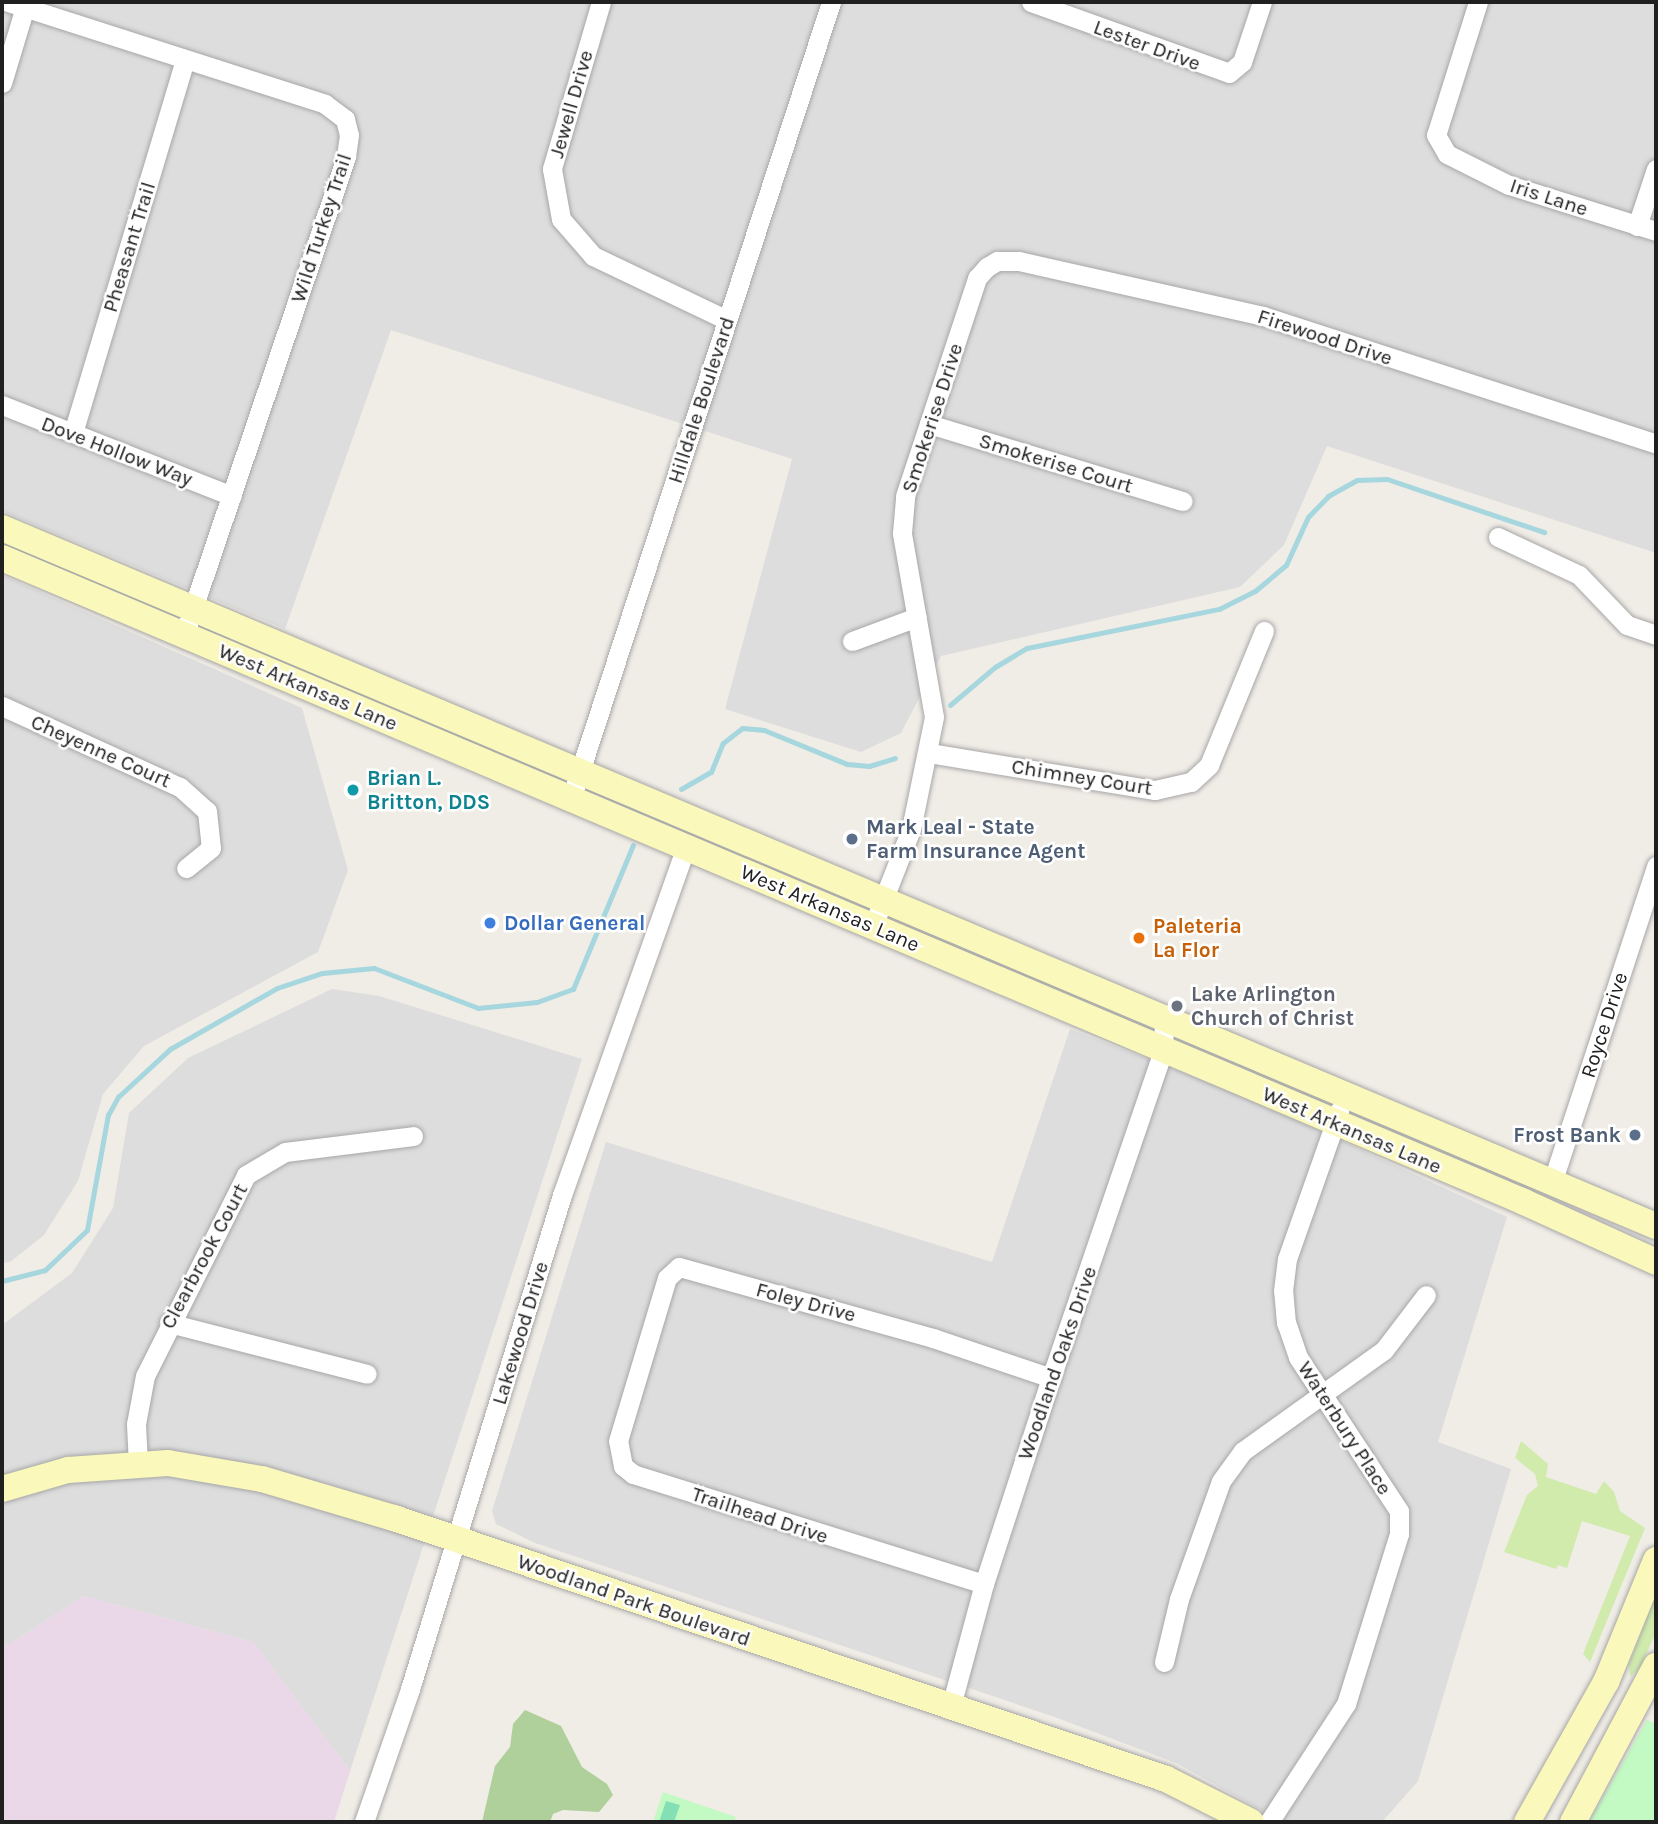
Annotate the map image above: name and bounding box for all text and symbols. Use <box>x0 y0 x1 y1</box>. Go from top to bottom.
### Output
street label: Lester Drive <box>1090 14 1204 76</box>
street label: Jewell Drive <box>544 47 598 161</box>
street label: Wild Turkey Trail <box>285 150 357 306</box>
street label: Iris Lane <box>1507 173 1591 221</box>
street label: Pheasant Trail <box>97 179 161 315</box>
street label: Firewood Drive <box>1254 303 1396 371</box>
street label: Hilldale Boulevard <box>662 313 740 487</box>
street label: Smokerise Drive <box>896 340 968 496</box>
street label: Dove Hollow Way <box>38 411 196 491</box>
street label: Smokerise Court <box>976 428 1136 498</box>
street label: West Arkansas Lane <box>215 638 401 736</box>
street label: Cheyenne Court <box>27 709 175 793</box>
street label: Chimney Court <box>1010 753 1154 801</box>
place label: Brian L. Britton, DDS <box>367 765 490 815</box>
marker: Brian L. Britton, DDS <box>345 782 361 798</box>
place label: Mark Leal - State Farm Insurance Agent <box>866 814 1085 864</box>
marker: Mark Leal - State Farm Insurance Agent <box>844 831 860 847</box>
street label: West Arkansas Lane <box>737 859 923 957</box>
place label: Dollar General <box>504 910 645 936</box>
place label: Paleteria La Flor <box>1153 913 1242 963</box>
marker: Dollar General <box>482 915 498 931</box>
marker: Paleteria La Flor <box>1131 930 1147 946</box>
street label: Royce Drive <box>1575 969 1633 1081</box>
place label: Lake Arlington Church of Christ <box>1191 981 1354 1031</box>
marker: Lake Arlington Church of Christ <box>1169 998 1185 1014</box>
street label: West Arkansas Lane <box>1259 1081 1445 1179</box>
place label: Frost Bank <box>1513 1122 1621 1148</box>
marker: Frost Bank <box>1627 1127 1643 1143</box>
street label: Clearbrook Court <box>155 1179 253 1333</box>
street label: Lakewood Drive <box>486 1258 554 1408</box>
street label: Woodland Oaks Drive <box>1012 1263 1102 1463</box>
street label: Foley Drive <box>753 1277 859 1327</box>
street label: Waterbury Place <box>1292 1357 1398 1499</box>
street label: Trailhead Drive <box>689 1481 831 1549</box>
street label: Woodland Park Boulevard <box>514 1548 754 1652</box>

